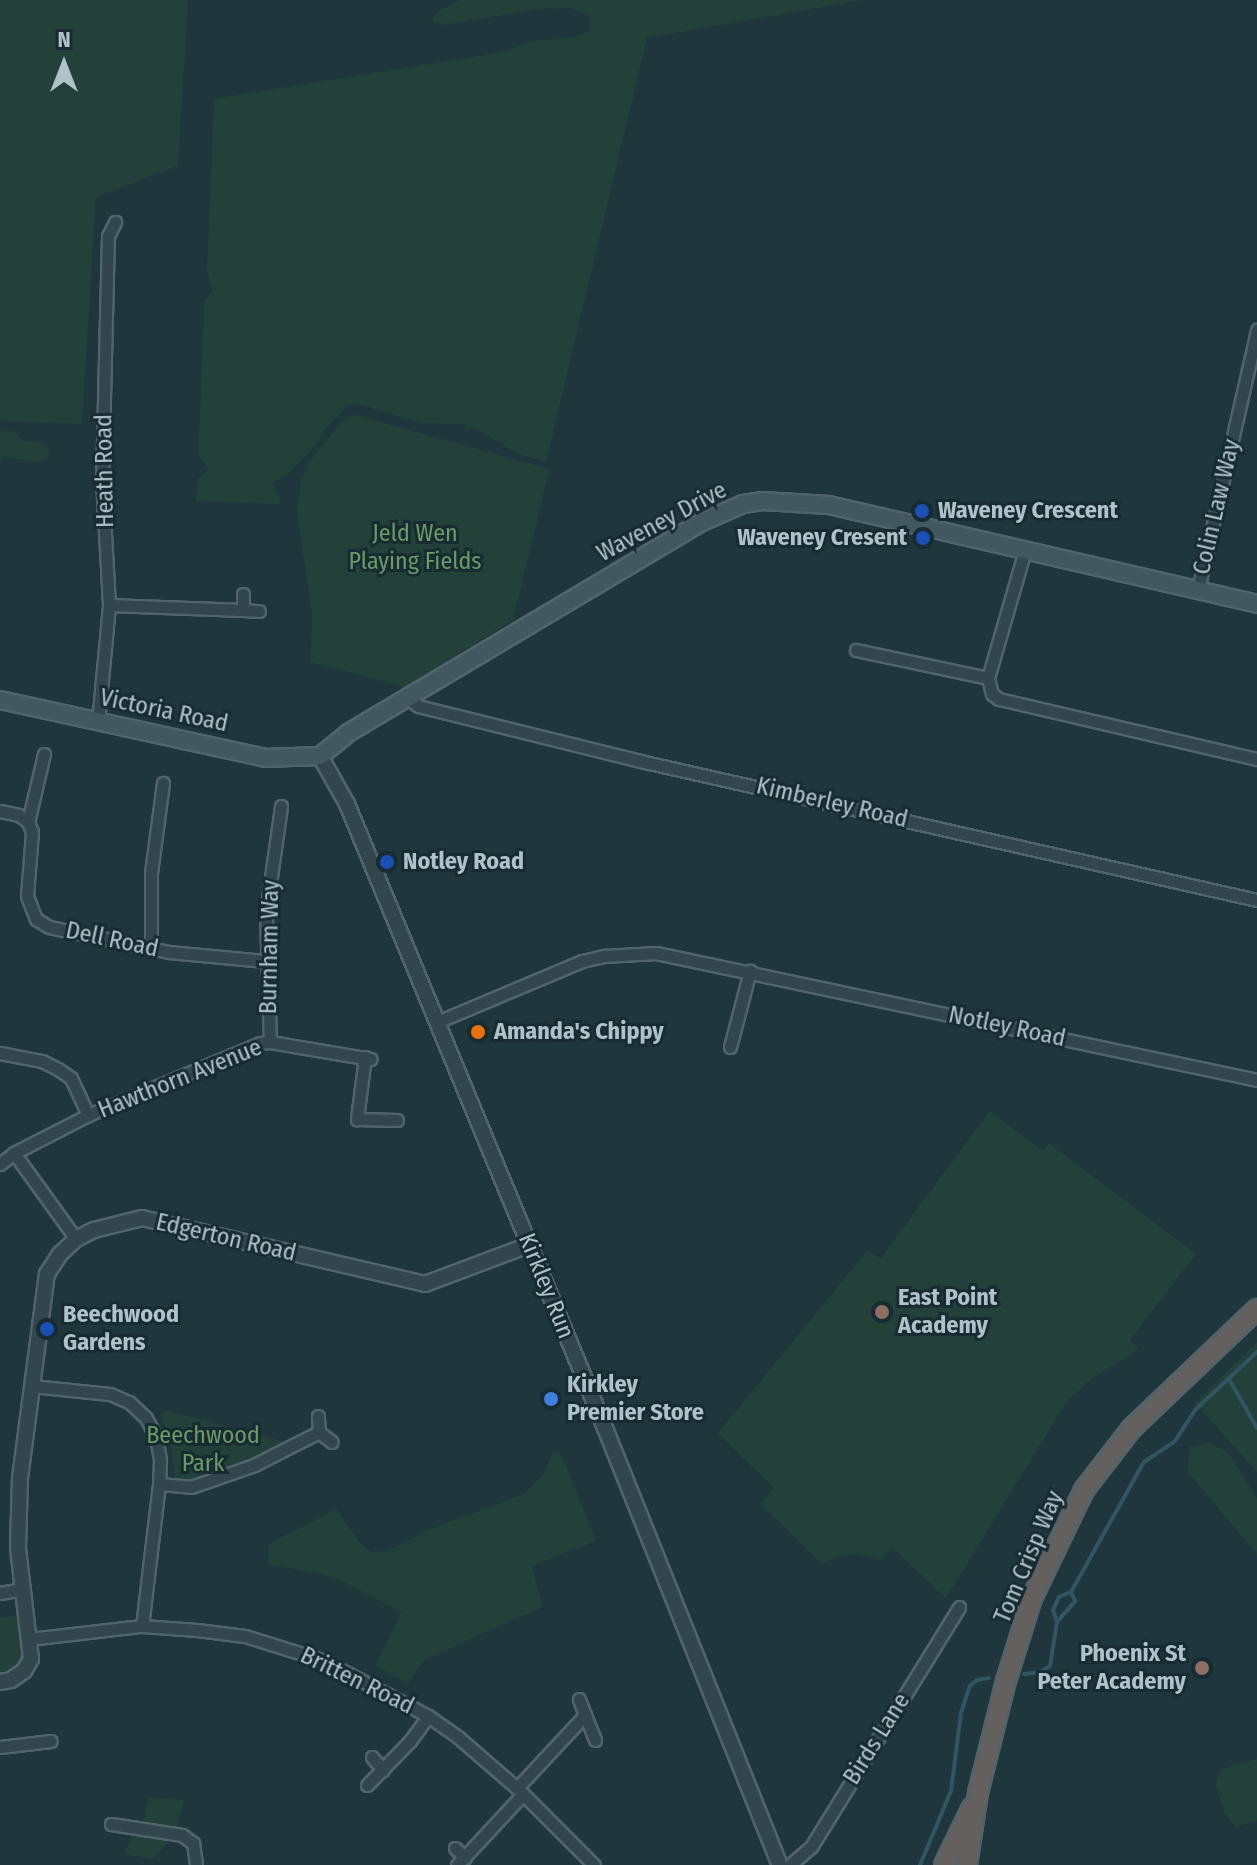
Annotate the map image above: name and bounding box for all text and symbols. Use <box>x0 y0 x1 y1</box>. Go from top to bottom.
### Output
north arrow <box>24 24 104 104</box>
text: N <box>57 26 71 53</box>
street label: Heath Road <box>90 414 120 528</box>
street label: Colin Law Way <box>1187 437 1247 577</box>
street label: Waveney Drive <box>592 476 732 568</box>
place label: Waveney Crescent <box>938 497 1118 525</box>
marker: Waveney Crescent <box>913 502 931 520</box>
park label: Jeld Wen Playing Fields <box>348 520 482 576</box>
place label: Waveney Cresent <box>737 524 907 552</box>
marker: Waveney Cresent <box>914 529 932 547</box>
street label: Victoria Road <box>97 683 231 739</box>
street label: Kimberley Road <box>754 772 910 834</box>
place label: Notley Road <box>403 848 524 876</box>
marker: Notley Road <box>378 853 396 871</box>
street label: Burnham Way <box>254 879 286 1015</box>
street label: Dell Road <box>63 916 161 964</box>
street label: Notley Road <box>946 1001 1068 1053</box>
place label: Amanda's Chippy <box>494 1018 664 1046</box>
marker: Amanda's Chippy <box>469 1023 487 1041</box>
street label: Hawthorn Avenue <box>94 1033 266 1125</box>
street label: Edgerton Road <box>153 1208 299 1268</box>
street label: Kirkley Run <box>512 1229 580 1343</box>
place label: East Point Academy <box>898 1284 997 1340</box>
place label: Beechwood Gardens <box>63 1301 179 1357</box>
marker: East Point Academy <box>873 1303 891 1321</box>
marker: Beechwood Gardens <box>38 1320 56 1338</box>
place label: Kirkley Premier Store <box>567 1371 704 1427</box>
marker: Kirkley Premier Store <box>542 1390 560 1408</box>
park label: Beechwood Park <box>146 1422 260 1478</box>
street label: Tom Crisp Way <box>988 1487 1070 1627</box>
place label: Phoenix St Peter Academy <box>1038 1640 1186 1696</box>
street label: Britten Road <box>296 1641 418 1721</box>
marker: Phoenix St Peter Academy <box>1193 1659 1211 1677</box>
street label: Birds Lane <box>838 1688 916 1790</box>

